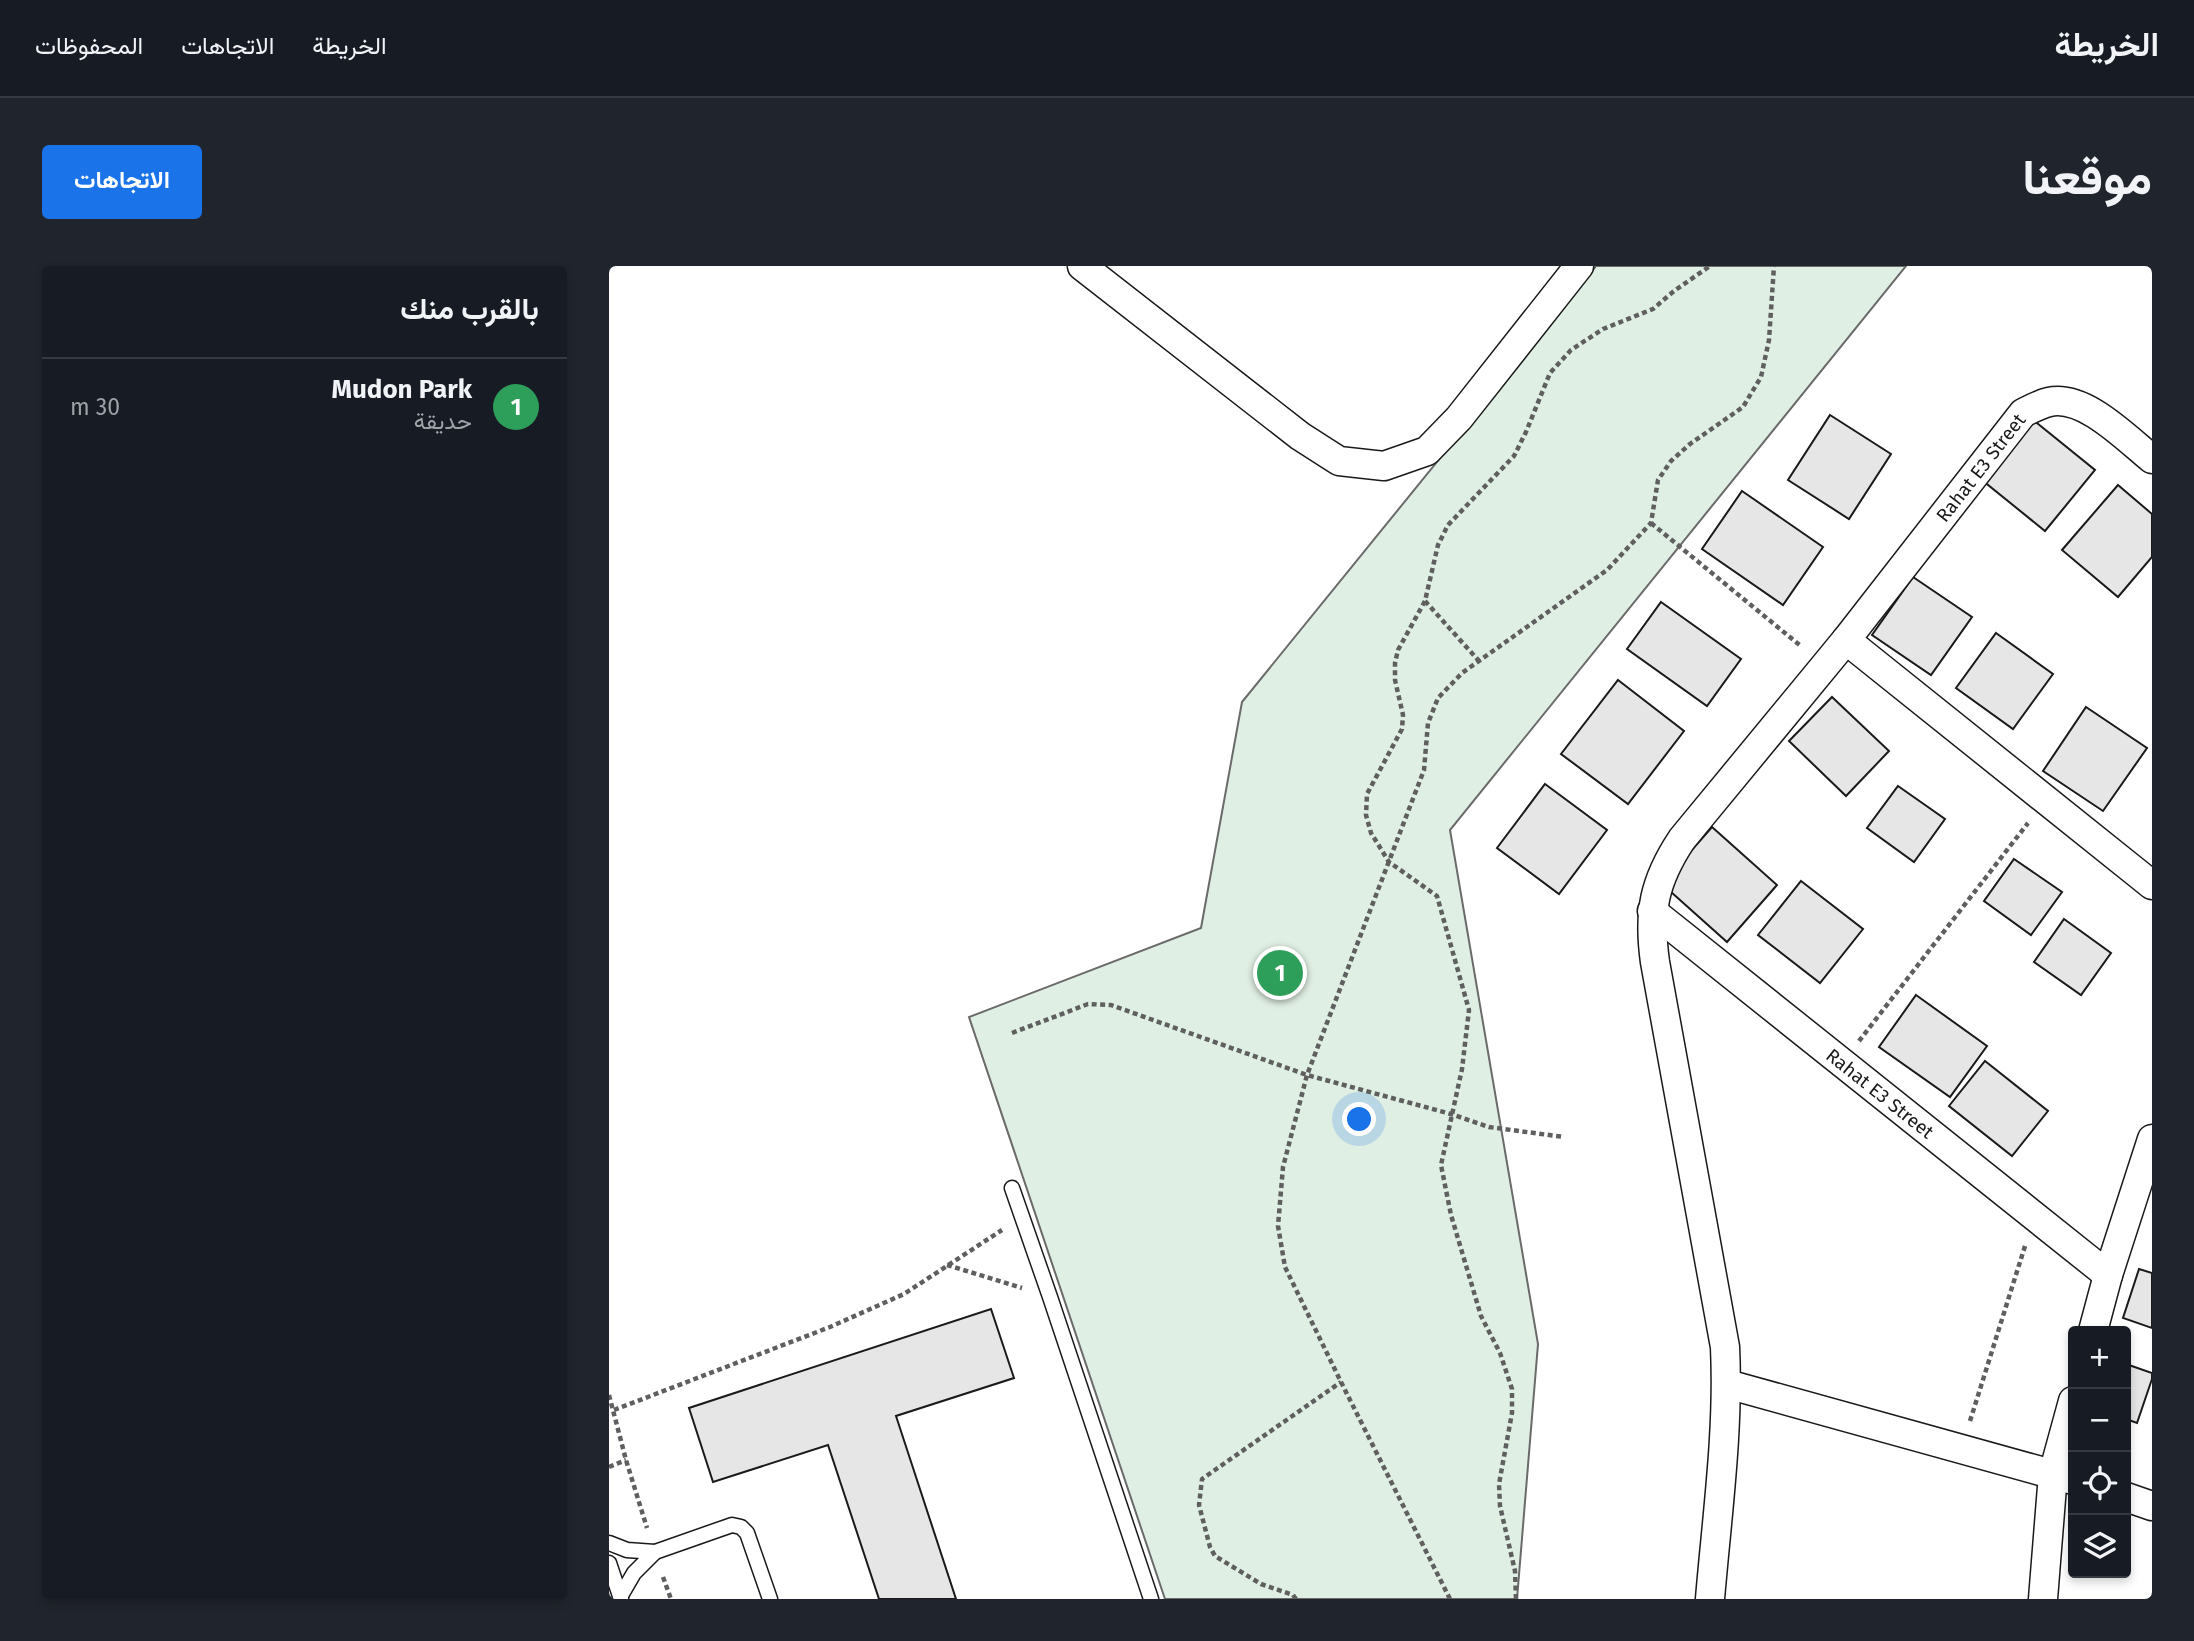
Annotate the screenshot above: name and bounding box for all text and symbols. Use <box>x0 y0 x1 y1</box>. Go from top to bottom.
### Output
text: الخريطة <box>2055 25 2159 65</box>
text: المحفوظات <box>35 32 143 60</box>
text: الاتجاهات <box>181 32 274 60</box>
text: الخريطة <box>312 32 387 60</box>
button: الاتجاهات <box>42 145 202 219</box>
text: موقعنا <box>2022 148 2152 207</box>
text: بالقرب منك <box>400 291 539 327</box>
text: Mudon Park <box>331 374 472 405</box>
text: 30 m <box>70 393 120 421</box>
text: 1 <box>511 393 521 421</box>
text: حديقة <box>414 407 472 435</box>
street label: Rahat E3 Street <box>1931 409 2030 527</box>
pin: 1 <box>1257 947 1303 999</box>
street label: Rahat E3 Street <box>1821 1044 1938 1144</box>
your location <box>1342 1102 1376 1136</box>
map controls <box>2068 1326 2131 1578</box>
button: + <box>2068 1326 2131 1389</box>
button: − <box>2068 1389 2131 1452</box>
button: locate <box>2068 1452 2131 1515</box>
button: layers <box>2068 1515 2131 1578</box>

